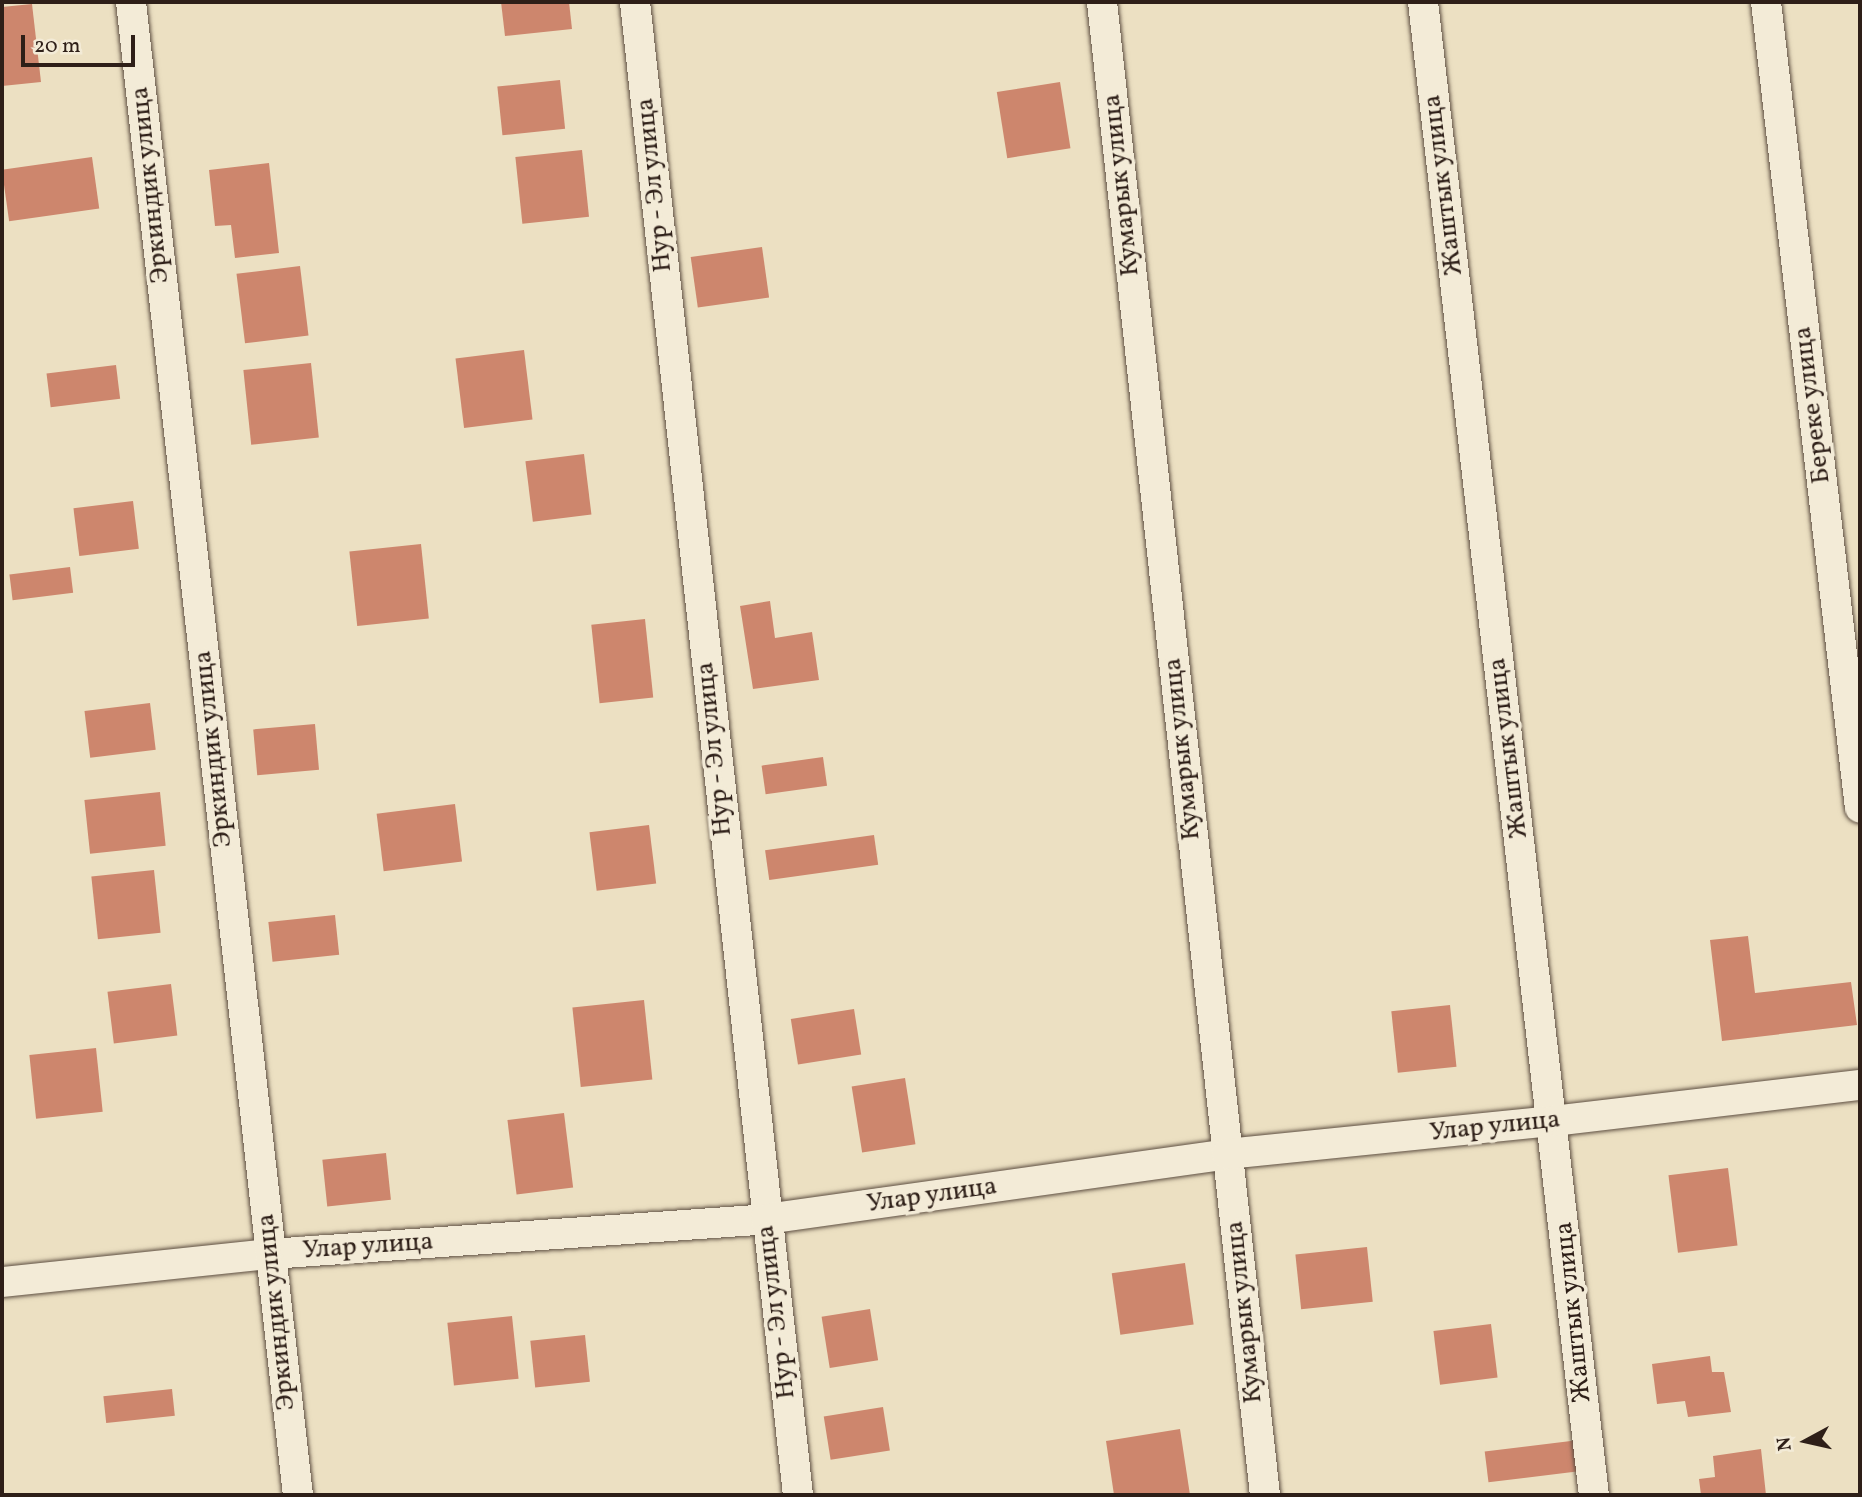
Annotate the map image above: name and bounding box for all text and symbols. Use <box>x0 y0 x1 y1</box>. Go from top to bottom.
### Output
scale bar <box>24 21 138 65</box>
text: 20 m <box>34 32 80 61</box>
street label: Эркиндик улица <box>125 85 177 285</box>
street label: Кумарык улица <box>1097 92 1147 278</box>
street label: Жаштык улица <box>1417 93 1471 277</box>
street label: Нур - Эл улица <box>630 95 680 275</box>
street label: Береке улица <box>1788 324 1838 486</box>
street label: Эркиндик улица <box>188 649 240 849</box>
street label: Кумарык улица <box>1158 656 1208 842</box>
street label: Жаштык улица <box>1482 656 1536 840</box>
street label: Нур - Эл улица <box>690 659 740 839</box>
street label: Улар улица <box>1428 1105 1562 1149</box>
street label: Улар улица <box>864 1171 1000 1221</box>
street label: Эркиндик улица <box>251 1212 303 1412</box>
street label: Кумарык улица <box>1220 1219 1270 1405</box>
street label: Жаштык улица <box>1549 1220 1599 1404</box>
street label: Нур - Эл улица <box>751 1222 803 1402</box>
street label: Улар улица <box>301 1227 435 1267</box>
north arrow <box>1771 1406 1841 1476</box>
text: N <box>1771 1435 1799 1453</box>

